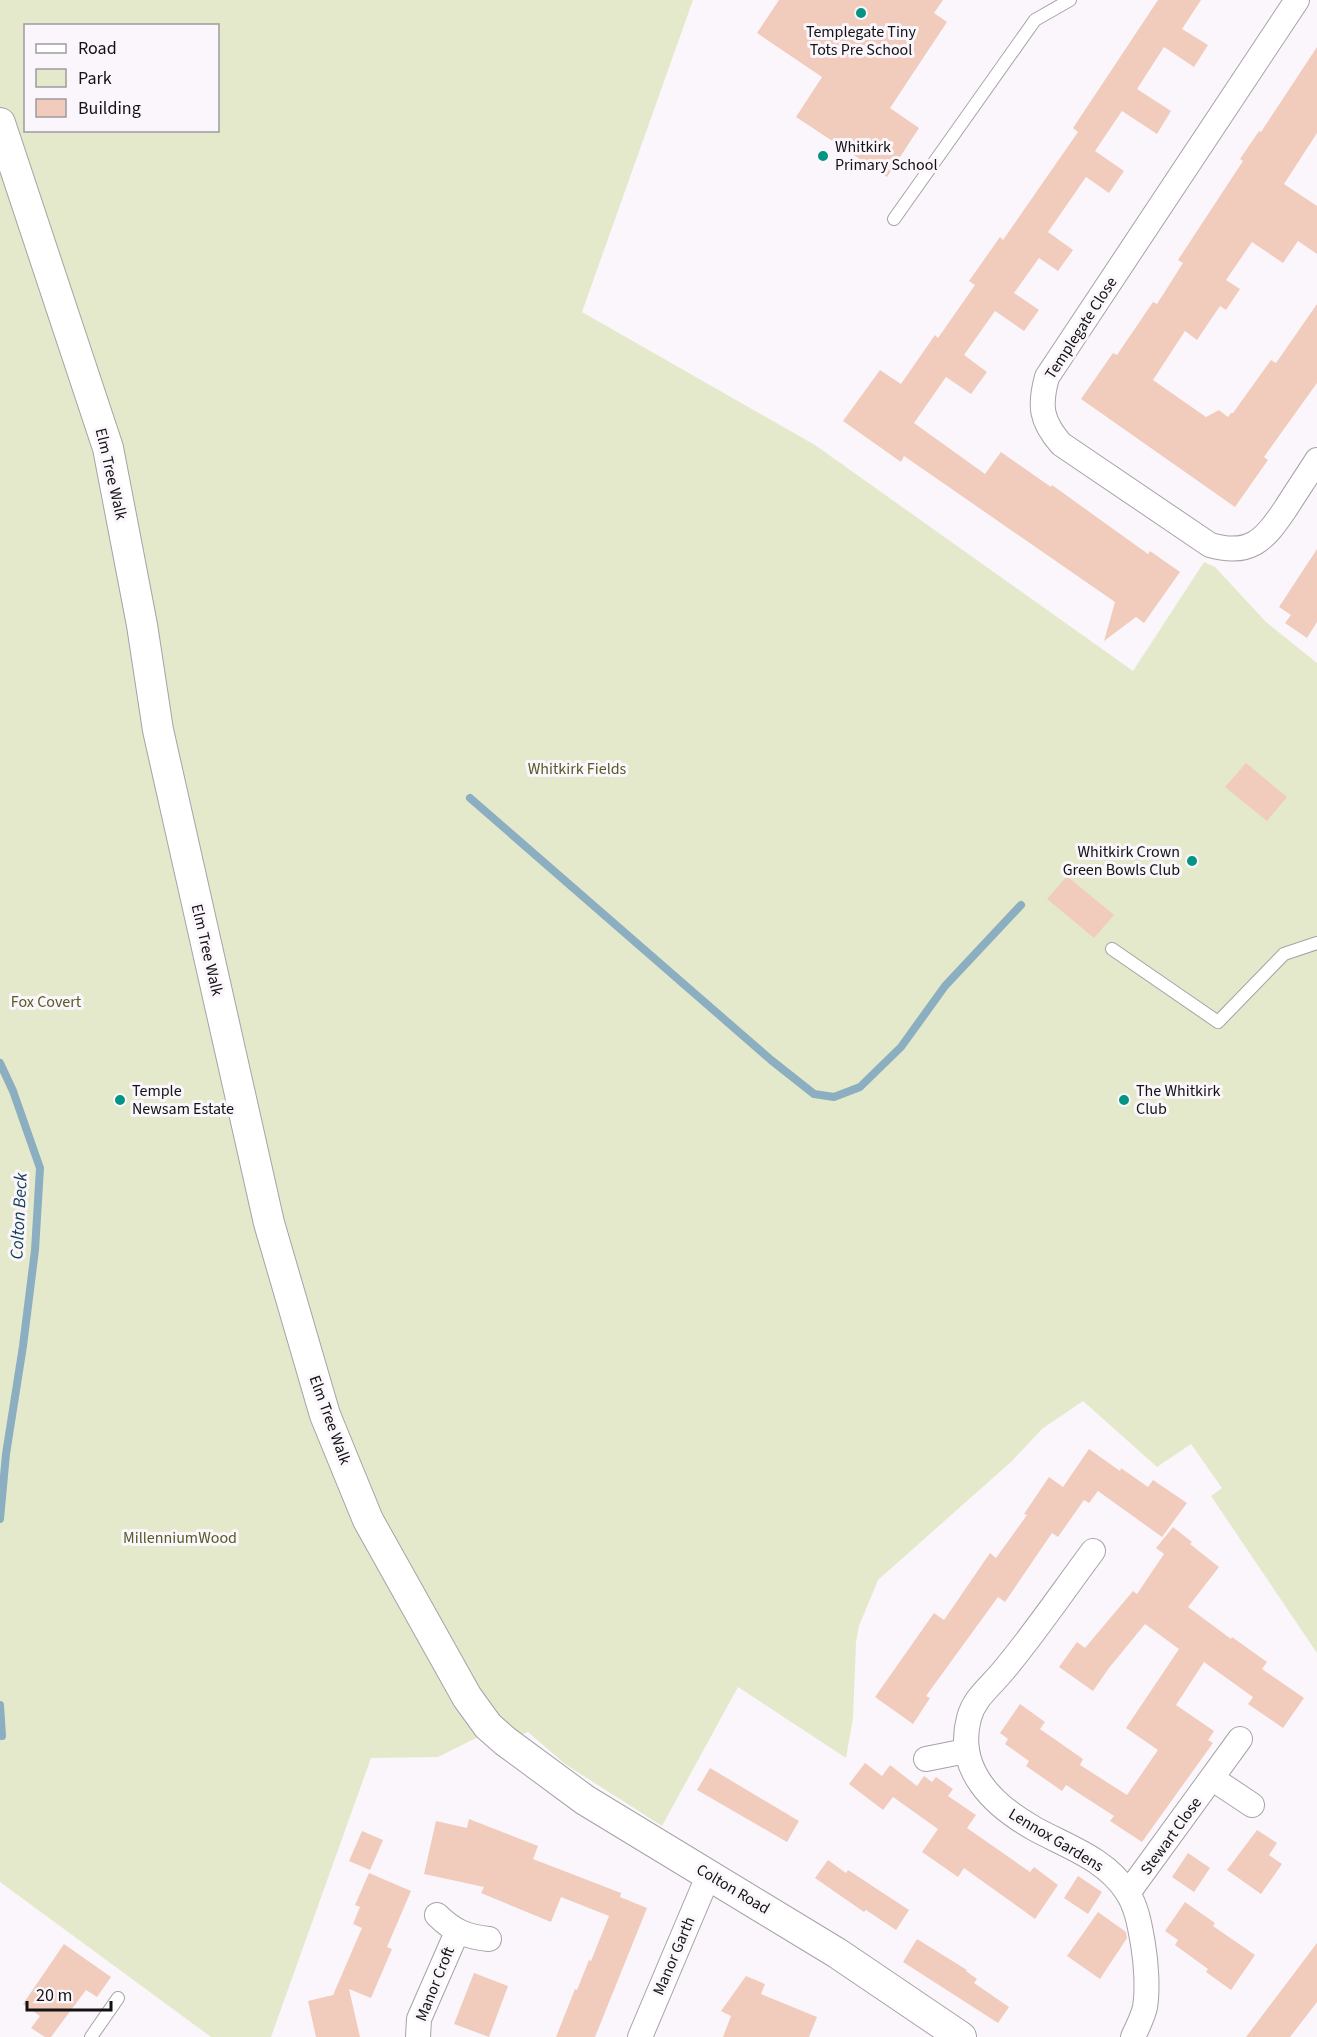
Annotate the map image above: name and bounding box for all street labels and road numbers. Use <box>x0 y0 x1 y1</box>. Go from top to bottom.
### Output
street label: Templegate Close <box>1040 273 1122 383</box>
street label: Elm Tree Walk <box>90 426 132 522</box>
street label: Elm Tree Walk <box>186 902 228 998</box>
street label: Elm Tree Walk <box>304 1372 356 1468</box>
street label: Stewart Close <box>1135 1792 1207 1879</box>
street label: Lennox Gardens <box>1004 1803 1108 1877</box>
street label: Colton Road <box>692 1858 774 1920</box>
street label: Manor Garth <box>648 1913 700 1999</box>
street label: Manor Croft <box>410 1943 460 2025</box>

